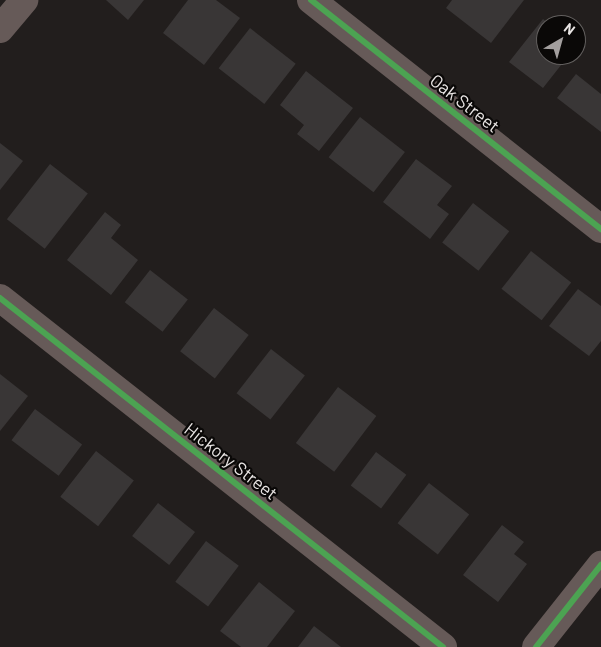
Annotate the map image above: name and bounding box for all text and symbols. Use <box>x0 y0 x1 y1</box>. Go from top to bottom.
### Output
north arrow <box>536 15 586 65</box>
text: N <box>561 19 579 38</box>
street label: Oak Street <box>426 69 504 137</box>
street label: Hickory Street <box>180 418 282 504</box>

